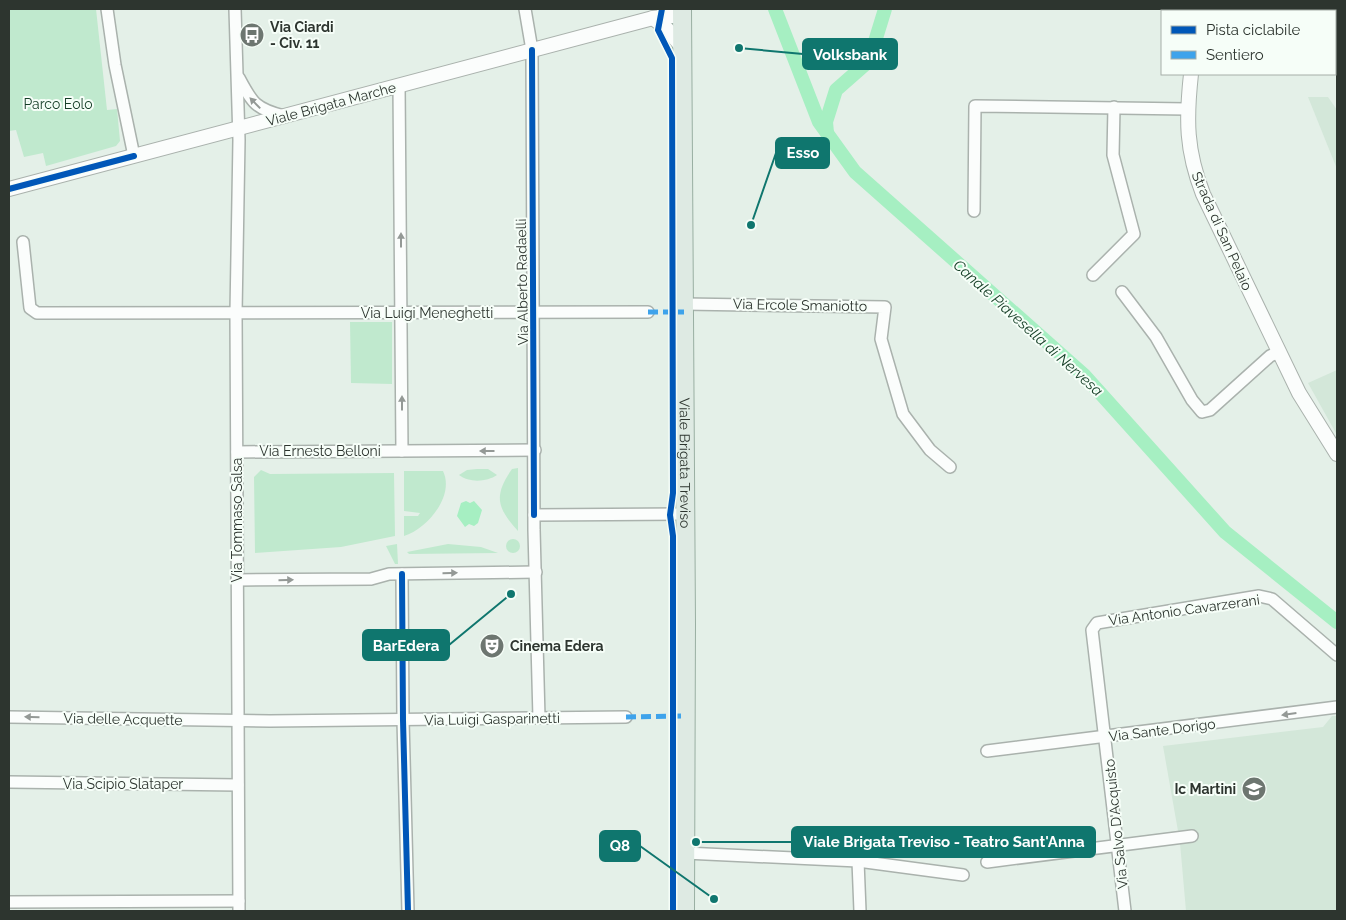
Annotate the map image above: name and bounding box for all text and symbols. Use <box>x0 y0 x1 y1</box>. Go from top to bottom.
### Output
legend <box>1161 10 1336 75</box>
place label: Via Ciardi - Civ. 11 <box>270 19 334 51</box>
text: Pista ciclabile <box>1206 21 1300 39</box>
bus stop icon: Via Ciardi - Civ. 11 <box>239 22 265 48</box>
callout: Volksbank <box>803 39 897 69</box>
text: Volksbank <box>813 46 888 64</box>
text: Sentiero <box>1206 46 1264 64</box>
street label: Viale Brigata Marche <box>264 79 398 129</box>
park label: Parco Eolo <box>23 96 93 112</box>
one-way arrow <box>249 97 261 109</box>
callout: Esso <box>776 138 829 168</box>
text: Esso <box>787 144 819 162</box>
street label: Strada di San Pelaio <box>1189 169 1255 293</box>
street label: Via Alberto Radaelli <box>513 219 531 345</box>
one-way arrow <box>396 232 404 248</box>
water label: Canale Piavesella di Nervesa <box>949 256 1107 400</box>
street label: Via Ercole Smaniotto <box>733 296 867 314</box>
street label: Via Luigi Meneghetti <box>361 305 493 321</box>
one-way arrow <box>398 394 406 410</box>
street label: Viale Brigata Treviso <box>677 398 693 528</box>
street label: Via Ernesto Belloni <box>259 443 381 459</box>
one-way arrow <box>478 447 494 455</box>
street label: Via Tommaso Salsa <box>229 457 245 583</box>
one-way arrow <box>443 569 459 577</box>
one-way arrow <box>278 576 294 584</box>
street label: Via Antonio Cavarzerani <box>1107 591 1261 629</box>
callout: BarEdera <box>363 630 449 660</box>
theatre icon: Cinema Edera <box>479 633 505 659</box>
text: BarEdera <box>373 637 440 655</box>
place label: Cinema Edera <box>510 638 604 654</box>
street label: Via delle Acquette <box>63 710 183 728</box>
street label: Via Luigi Gasparinetti <box>424 710 560 728</box>
one-way arrow <box>1281 710 1297 718</box>
one-way arrow <box>24 713 40 721</box>
street label: Via Sante Dorigo <box>1108 716 1216 744</box>
street label: Via Salvo D'Acquisto <box>1101 758 1131 890</box>
street label: Via Scipio Slataper <box>63 776 183 792</box>
school or university icon: Ic Martini <box>1241 776 1267 802</box>
place label: Ic Martini <box>1174 781 1236 797</box>
callout: Viale Brigata Treviso - Teatro Sant'Anna <box>792 827 1095 857</box>
callout: Q8 <box>600 831 640 861</box>
text: Viale Brigata Treviso - Teatro Sant'Anna <box>803 833 1085 851</box>
text: Q8 <box>610 837 630 855</box>

